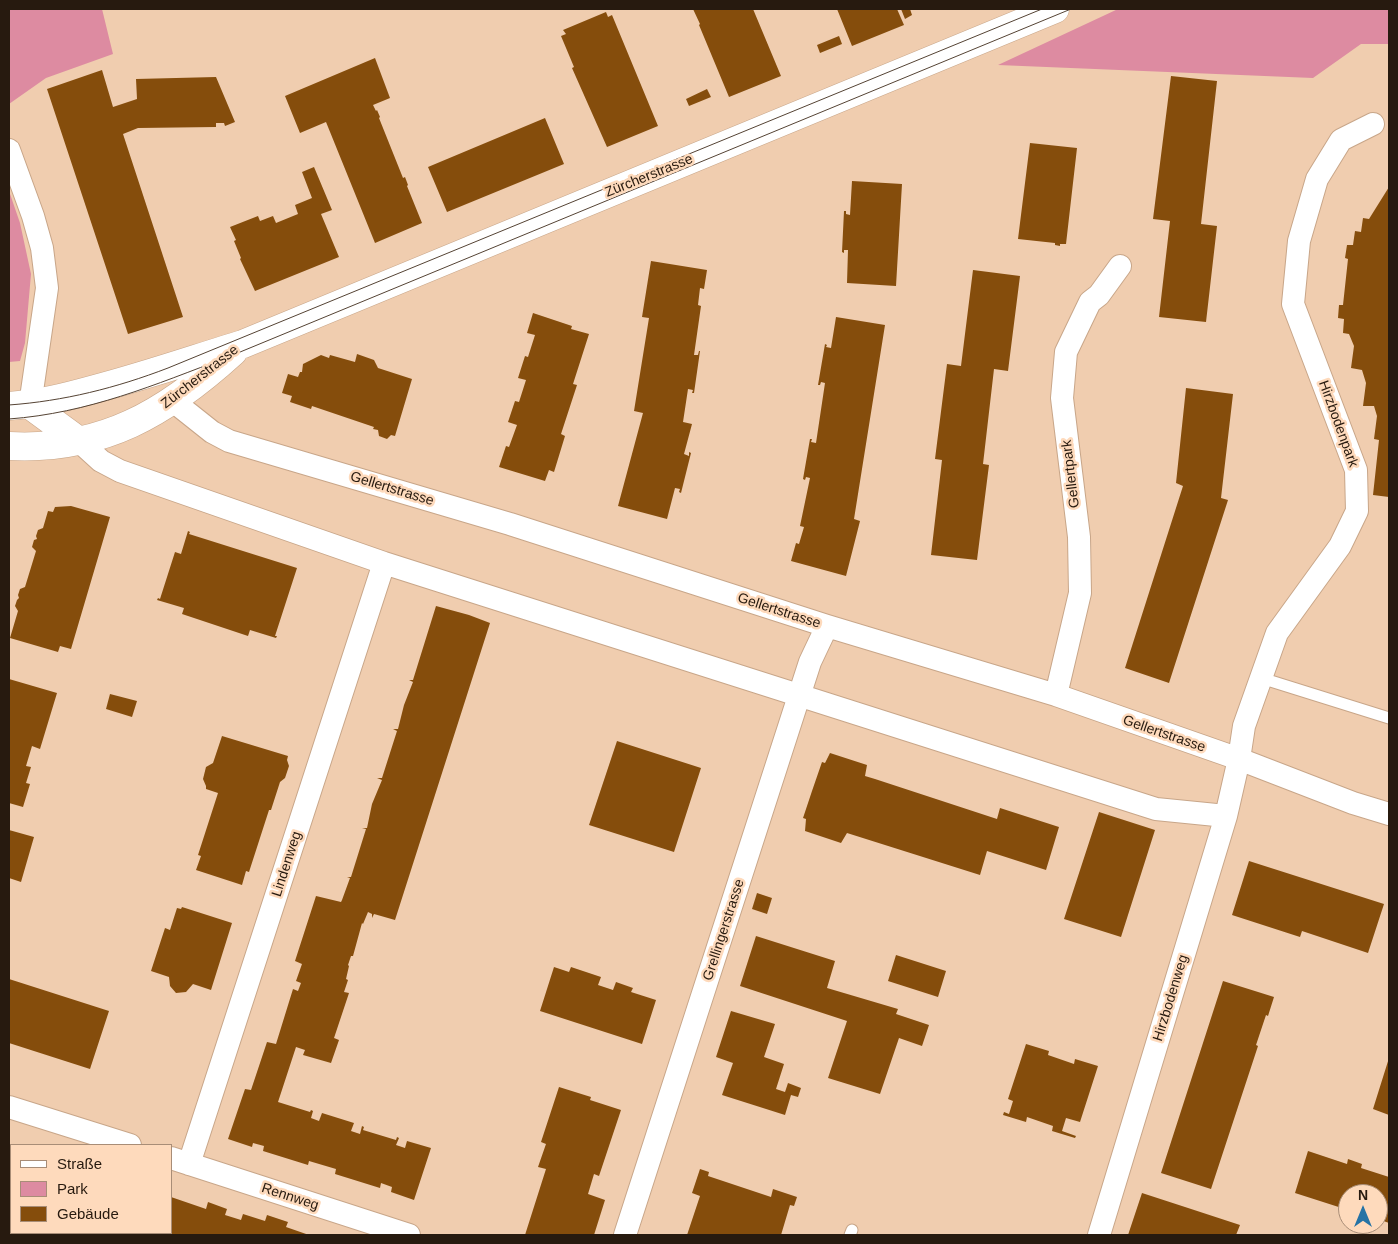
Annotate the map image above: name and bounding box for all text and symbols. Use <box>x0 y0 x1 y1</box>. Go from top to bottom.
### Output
street label: Zürcherstrasse <box>603 151 695 201</box>
street label: Zürcherstrasse <box>158 342 242 412</box>
street label: Hirzbodenpark <box>1315 378 1361 470</box>
street label: Gellertpark <box>1058 439 1084 509</box>
street label: Gellertstrasse <box>348 468 436 510</box>
street label: Gellertstrasse <box>735 590 823 632</box>
street label: Gellertstrasse <box>1120 712 1208 756</box>
street label: Lindenweg <box>269 829 305 899</box>
street label: Grellingerstrasse <box>700 877 748 983</box>
street label: Hirzbodenweg <box>1150 953 1192 1043</box>
legend <box>10 1144 172 1234</box>
text: Straße <box>57 1155 102 1172</box>
text: Park <box>57 1180 88 1197</box>
street label: Rennweg <box>259 1180 321 1214</box>
north arrow <box>1338 1184 1388 1234</box>
text: N <box>1358 1187 1368 1203</box>
text: Gebäude <box>57 1205 119 1222</box>

